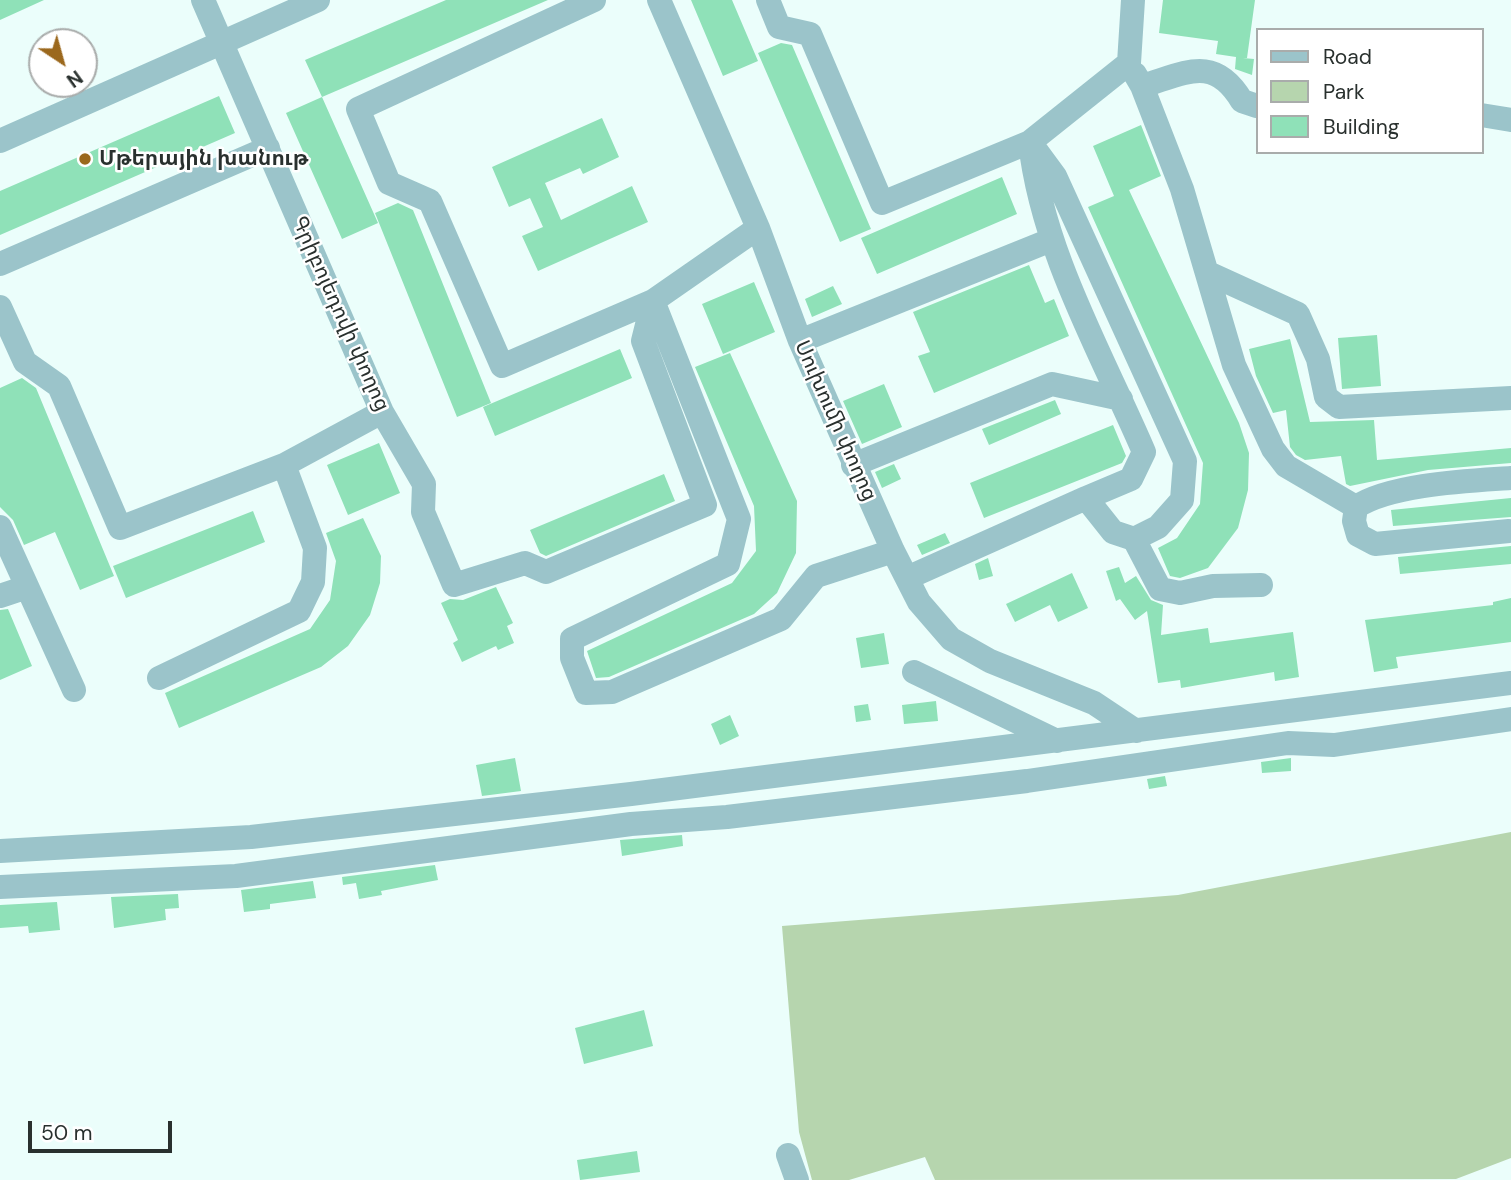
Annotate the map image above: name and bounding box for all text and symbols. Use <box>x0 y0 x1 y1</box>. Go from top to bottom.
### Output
north arrow <box>28 28 98 98</box>
legend <box>1256 28 1483 154</box>
text: Road <box>1323 43 1372 71</box>
text: N <box>62 65 87 93</box>
text: Park <box>1323 78 1364 106</box>
text: Building <box>1323 113 1399 141</box>
place label: Մթերային խանութ <box>99 146 308 172</box>
marker: Մթերային խանութ <box>77 151 93 167</box>
street label: Գրիբոյեդովի փողոց <box>286 213 394 415</box>
street label: Սուխումի փողոց <box>788 337 882 505</box>
scale bar <box>32 1106 175 1150</box>
text: 50 m <box>41 1119 92 1147</box>

